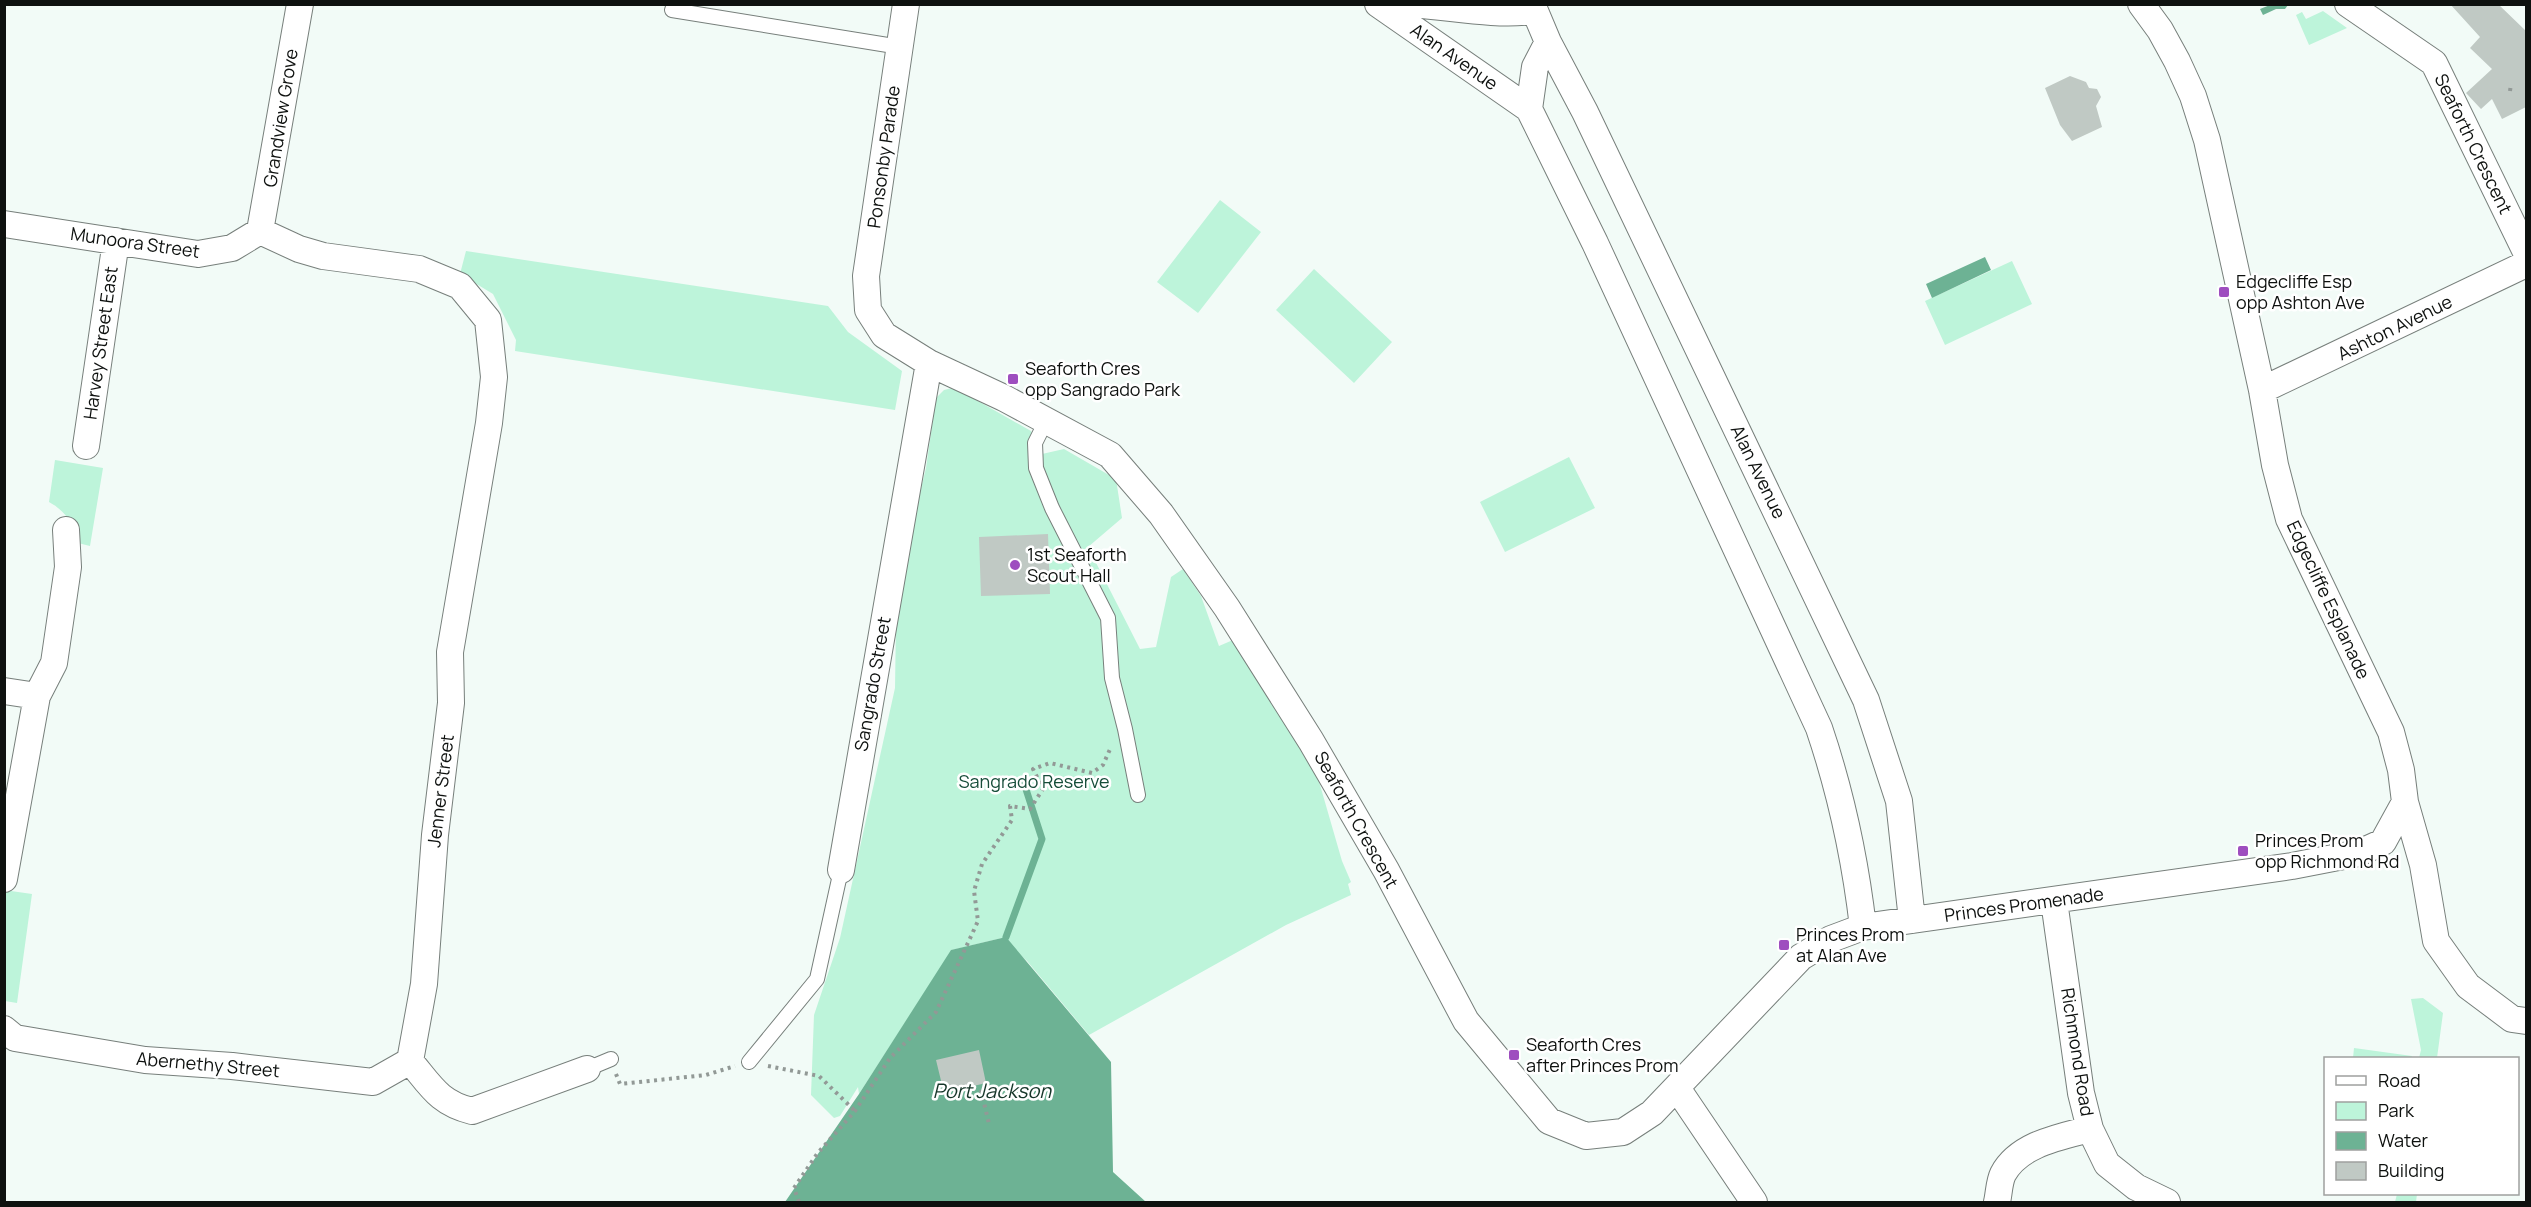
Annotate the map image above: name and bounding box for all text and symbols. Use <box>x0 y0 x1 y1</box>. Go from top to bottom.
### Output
street label: Alan Avenue <box>1406 17 1503 95</box>
street label: Grandview Grove <box>257 47 303 189</box>
street label: Seaforth Crescent <box>2430 69 2518 218</box>
street label: Ponsonby Parade <box>861 84 905 230</box>
street label: Munoora Street <box>69 221 201 263</box>
street label: Harvey Street East <box>77 265 123 421</box>
place label: Edgecliffe Esp opp Ashton Ave <box>2236 269 2365 314</box>
marker: Edgecliffe Esp opp Ashton Ave <box>2217 285 2231 299</box>
street label: Ashton Avenue <box>2333 289 2456 365</box>
place label: Seaforth Cres opp Sangrado Park <box>1025 356 1181 401</box>
marker: Seaforth Cres opp Sangrado Park <box>1006 372 1020 386</box>
street label: Alan Avenue <box>1726 421 1792 522</box>
street label: Edgecliffe Esplanade <box>2282 516 2376 683</box>
place label: 1st Seaforth Scout Hall <box>1027 542 1127 587</box>
marker: 1st Seaforth Scout Hall <box>1008 558 1022 572</box>
street label: Sangrado Street <box>848 615 896 753</box>
street label: Jenner Street <box>421 733 459 849</box>
street label: Seaforth Crescent <box>1309 747 1404 892</box>
park label: Sangrado Reserve <box>958 769 1110 793</box>
place label: Princes Prom opp Richmond Rd <box>2255 828 2400 873</box>
marker: Princes Prom opp Richmond Rd <box>2236 844 2250 858</box>
street label: Princes Promenade <box>1943 881 2105 927</box>
place label: Princes Prom at Alan Ave <box>1796 922 1905 967</box>
marker: Princes Prom at Alan Ave <box>1777 938 1791 952</box>
street label: Richmond Road <box>2056 986 2100 1118</box>
place label: Seaforth Cres after Princes Prom <box>1526 1032 1678 1077</box>
street label: Abernethy Street <box>135 1046 281 1082</box>
marker: Seaforth Cres after Princes Prom <box>1507 1048 1521 1062</box>
legend <box>2324 1057 2519 1195</box>
text: Road <box>2378 1068 2421 1092</box>
water label: Port Jackson <box>933 1077 1052 1104</box>
text: Park <box>2378 1098 2415 1122</box>
text: Water <box>2378 1128 2428 1152</box>
text: Building <box>2378 1158 2444 1182</box>

